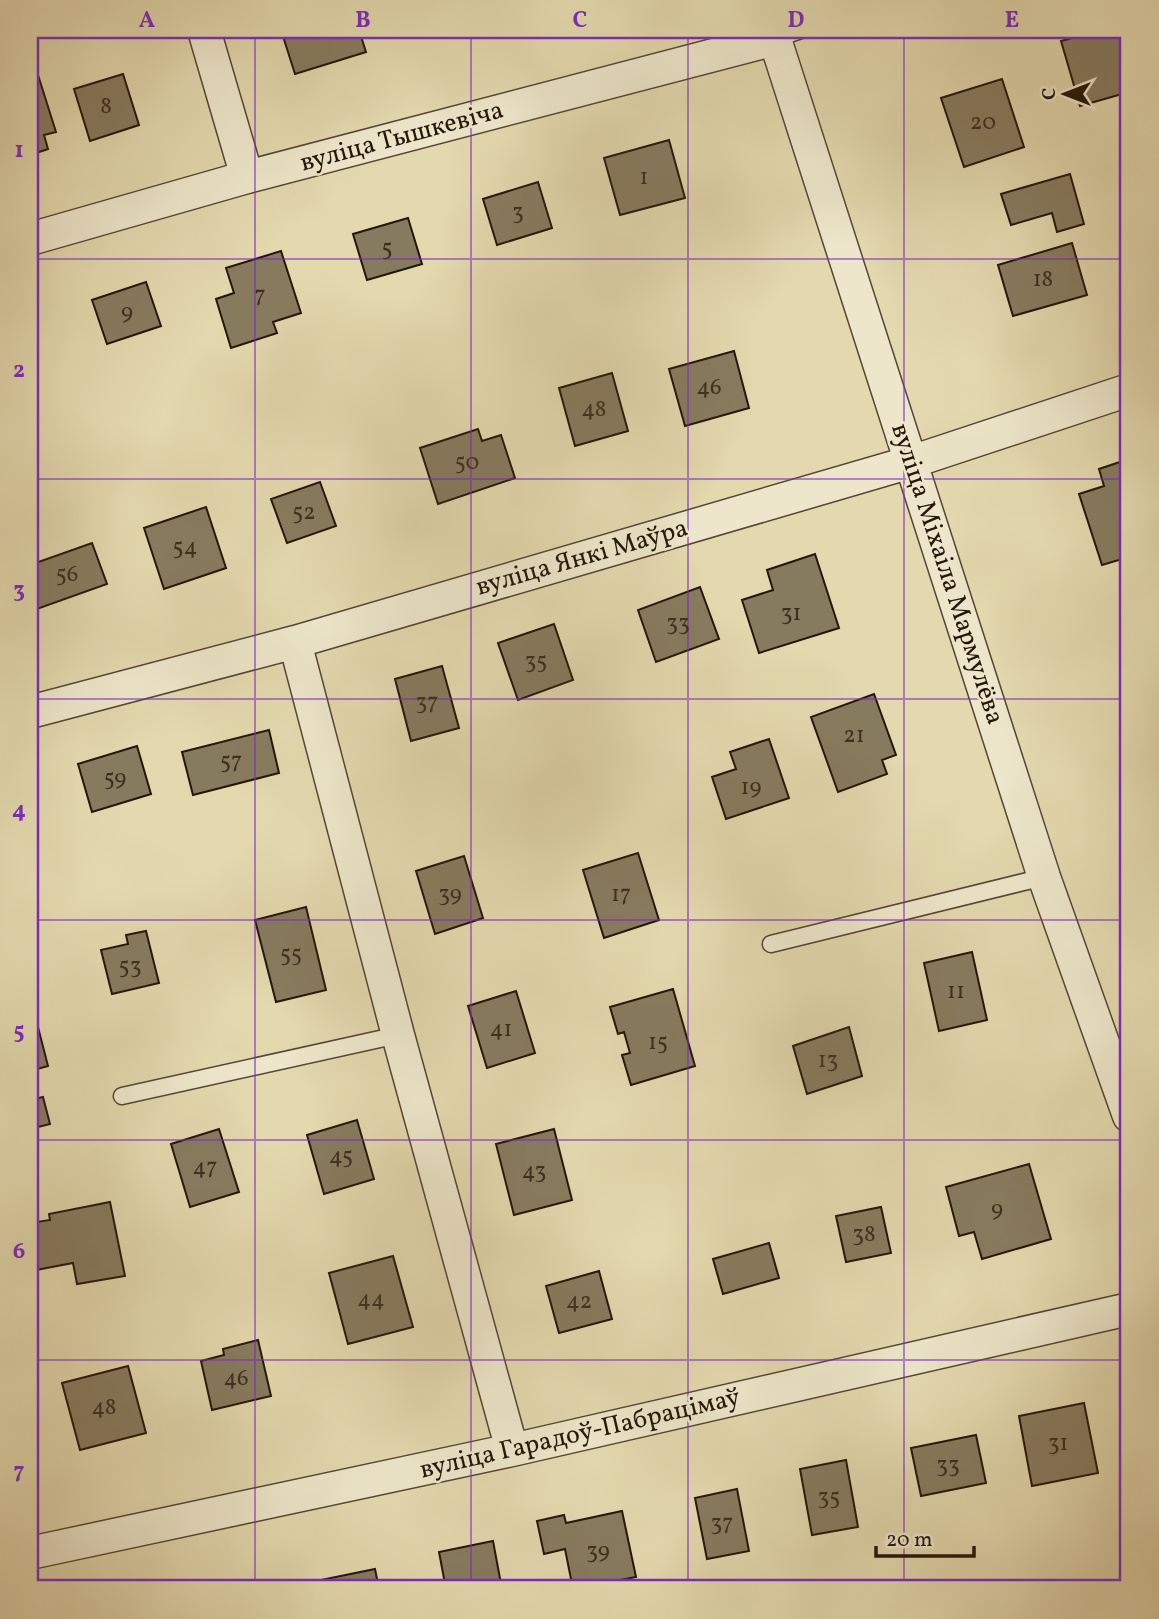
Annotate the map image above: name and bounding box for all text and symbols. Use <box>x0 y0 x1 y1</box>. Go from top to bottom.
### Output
text: A <box>139 5 155 37</box>
text: B <box>355 5 371 37</box>
text: C <box>573 5 587 37</box>
text: D <box>788 5 805 37</box>
text: E <box>1005 5 1019 37</box>
north arrow <box>1030 60 1100 130</box>
text: С <box>1037 88 1063 100</box>
house number: 8 <box>100 91 112 123</box>
street label: вуліца Тышкевіча <box>296 93 508 181</box>
house number: 20 <box>970 107 996 139</box>
text: 1 <box>14 135 24 167</box>
house number: 1 <box>640 162 648 194</box>
house number: 3 <box>512 197 524 229</box>
house number: 5 <box>381 233 393 265</box>
house number: 18 <box>1033 264 1053 296</box>
house number: 7 <box>254 280 266 312</box>
house number: 9 <box>121 297 133 329</box>
text: 2 <box>13 355 25 387</box>
house number: 46 <box>696 372 722 404</box>
house number: 48 <box>582 394 606 426</box>
street label: вуліца Міхаіла Мармулёва <box>881 419 1013 729</box>
house number: 50 <box>455 447 479 479</box>
house number: 52 <box>292 497 316 529</box>
street label: вуліца Янкі Маўра <box>472 511 692 605</box>
house number: 54 <box>173 532 197 564</box>
house number: 56 <box>56 559 78 591</box>
text: 3 <box>13 575 25 607</box>
house number: 31 <box>781 598 801 630</box>
house number: 33 <box>666 608 690 640</box>
house number: 35 <box>525 646 547 678</box>
house number: 37 <box>416 687 438 719</box>
house number: 21 <box>843 720 865 752</box>
house number: 57 <box>220 746 242 778</box>
house number: 59 <box>104 763 126 795</box>
house number: 19 <box>741 772 761 804</box>
text: 4 <box>12 795 26 827</box>
house number: 39 <box>438 879 462 911</box>
house number: 17 <box>611 879 631 911</box>
house number: 55 <box>280 939 302 971</box>
house number: 53 <box>119 951 141 983</box>
house number: 11 <box>947 976 965 1008</box>
house number: 41 <box>490 1014 512 1046</box>
text: 5 <box>13 1016 25 1048</box>
house number: 15 <box>648 1027 668 1059</box>
house number: 13 <box>818 1045 838 1077</box>
house number: 45 <box>329 1141 353 1173</box>
house number: 47 <box>193 1152 217 1184</box>
house number: 43 <box>522 1156 546 1188</box>
house number: 9 <box>991 1194 1003 1226</box>
house number: 38 <box>852 1219 876 1251</box>
text: 6 <box>13 1236 25 1268</box>
house number: 44 <box>357 1284 385 1316</box>
house number: 42 <box>566 1286 592 1318</box>
house number: 46 <box>223 1363 249 1395</box>
street label: вуліца Гарадоў-Пабрацімаў <box>416 1380 744 1488</box>
house number: 48 <box>92 1392 116 1424</box>
house number: 31 <box>1048 1428 1068 1460</box>
house number: 33 <box>936 1450 960 1482</box>
text: 7 <box>14 1456 25 1488</box>
house number: 35 <box>818 1482 840 1514</box>
house number: 37 <box>711 1508 733 1540</box>
scale bar <box>876 1514 974 1558</box>
text: 20 m <box>886 1526 932 1555</box>
house number: 39 <box>586 1536 610 1568</box>

